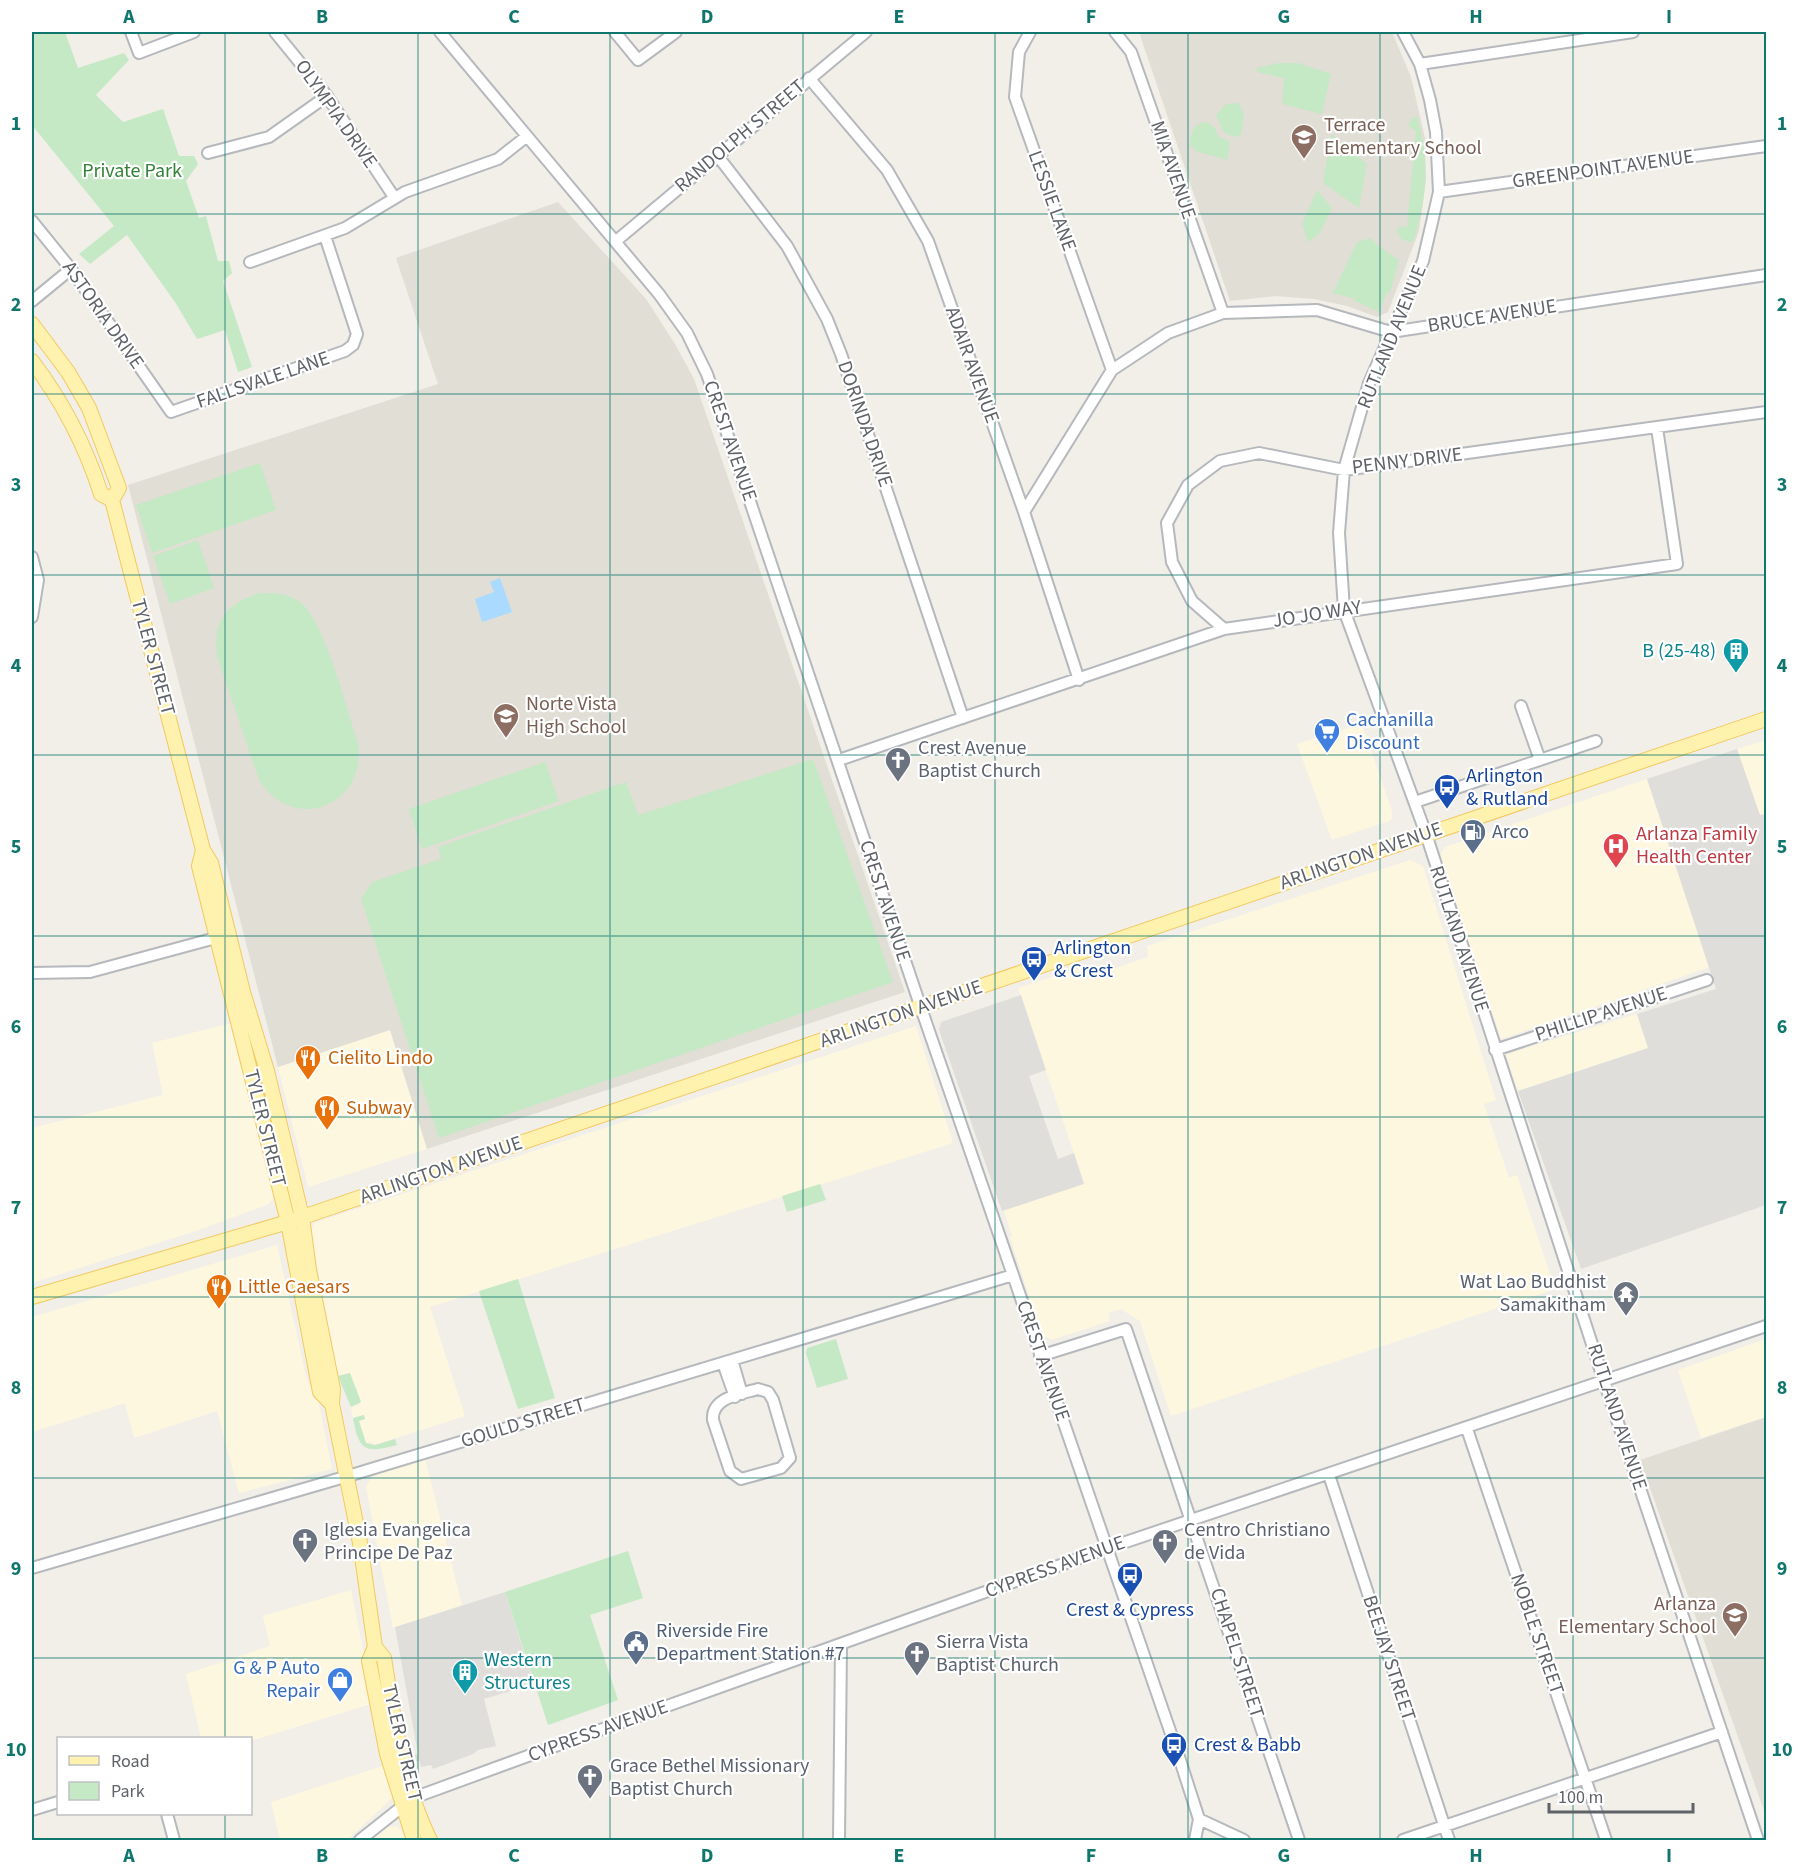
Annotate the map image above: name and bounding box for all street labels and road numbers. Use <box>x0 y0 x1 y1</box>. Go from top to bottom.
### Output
street label: OLYMPIA DRIVE <box>288 54 384 174</box>
street label: RANDOLPH STREET <box>669 73 812 199</box>
street label: MIA AVENUE <box>1143 117 1203 223</box>
street label: GREENPOINT AVENUE <box>1510 142 1696 196</box>
street label: LESSIE LANE <box>1021 147 1083 255</box>
street label: ASTORIA DRIVE <box>55 255 151 375</box>
street label: RUTLAND AVENUE <box>1350 261 1434 413</box>
street label: BRUCE AVENUE <box>1426 292 1558 340</box>
street label: ADAIR AVENUE <box>938 303 1006 427</box>
street label: FALLSVALE LANE <box>193 344 333 416</box>
street label: DORINDA DRIVE <box>830 357 900 491</box>
street label: CREST AVENUE <box>696 377 764 505</box>
street label: PENNY DRIVE <box>1350 440 1464 482</box>
street label: JO JO WAY <box>1271 593 1364 635</box>
street label: TYLER STREET <box>124 596 182 719</box>
street label: ARLINGTON AVENUE <box>1276 815 1446 897</box>
street label: CREST AVENUE <box>852 837 918 965</box>
street label: RUTLAND AVENUE <box>1422 862 1496 1016</box>
street label: ARLINGTON AVENUE <box>816 973 986 1055</box>
street label: PHILLIP AVENUE <box>1531 979 1671 1049</box>
street label: TYLER STREET <box>237 1066 293 1190</box>
street label: ARLINGTON AVENUE <box>356 1129 526 1211</box>
street label: CREST AVENUE <box>1009 1297 1077 1425</box>
street label: RUTLAND AVENUE <box>1580 1340 1654 1494</box>
street label: GOULD STREET <box>457 1391 589 1455</box>
street label: CYPRESS AVENUE <box>981 1529 1129 1605</box>
street label: NOBLE STREET <box>1503 1570 1571 1699</box>
street label: CHAPEL STREET <box>1203 1584 1271 1722</box>
street label: BEEJAY STREET <box>1355 1592 1423 1725</box>
street label: TYLER STREET <box>375 1681 429 1805</box>
street label: CYPRESS AVENUE <box>524 1693 672 1769</box>

